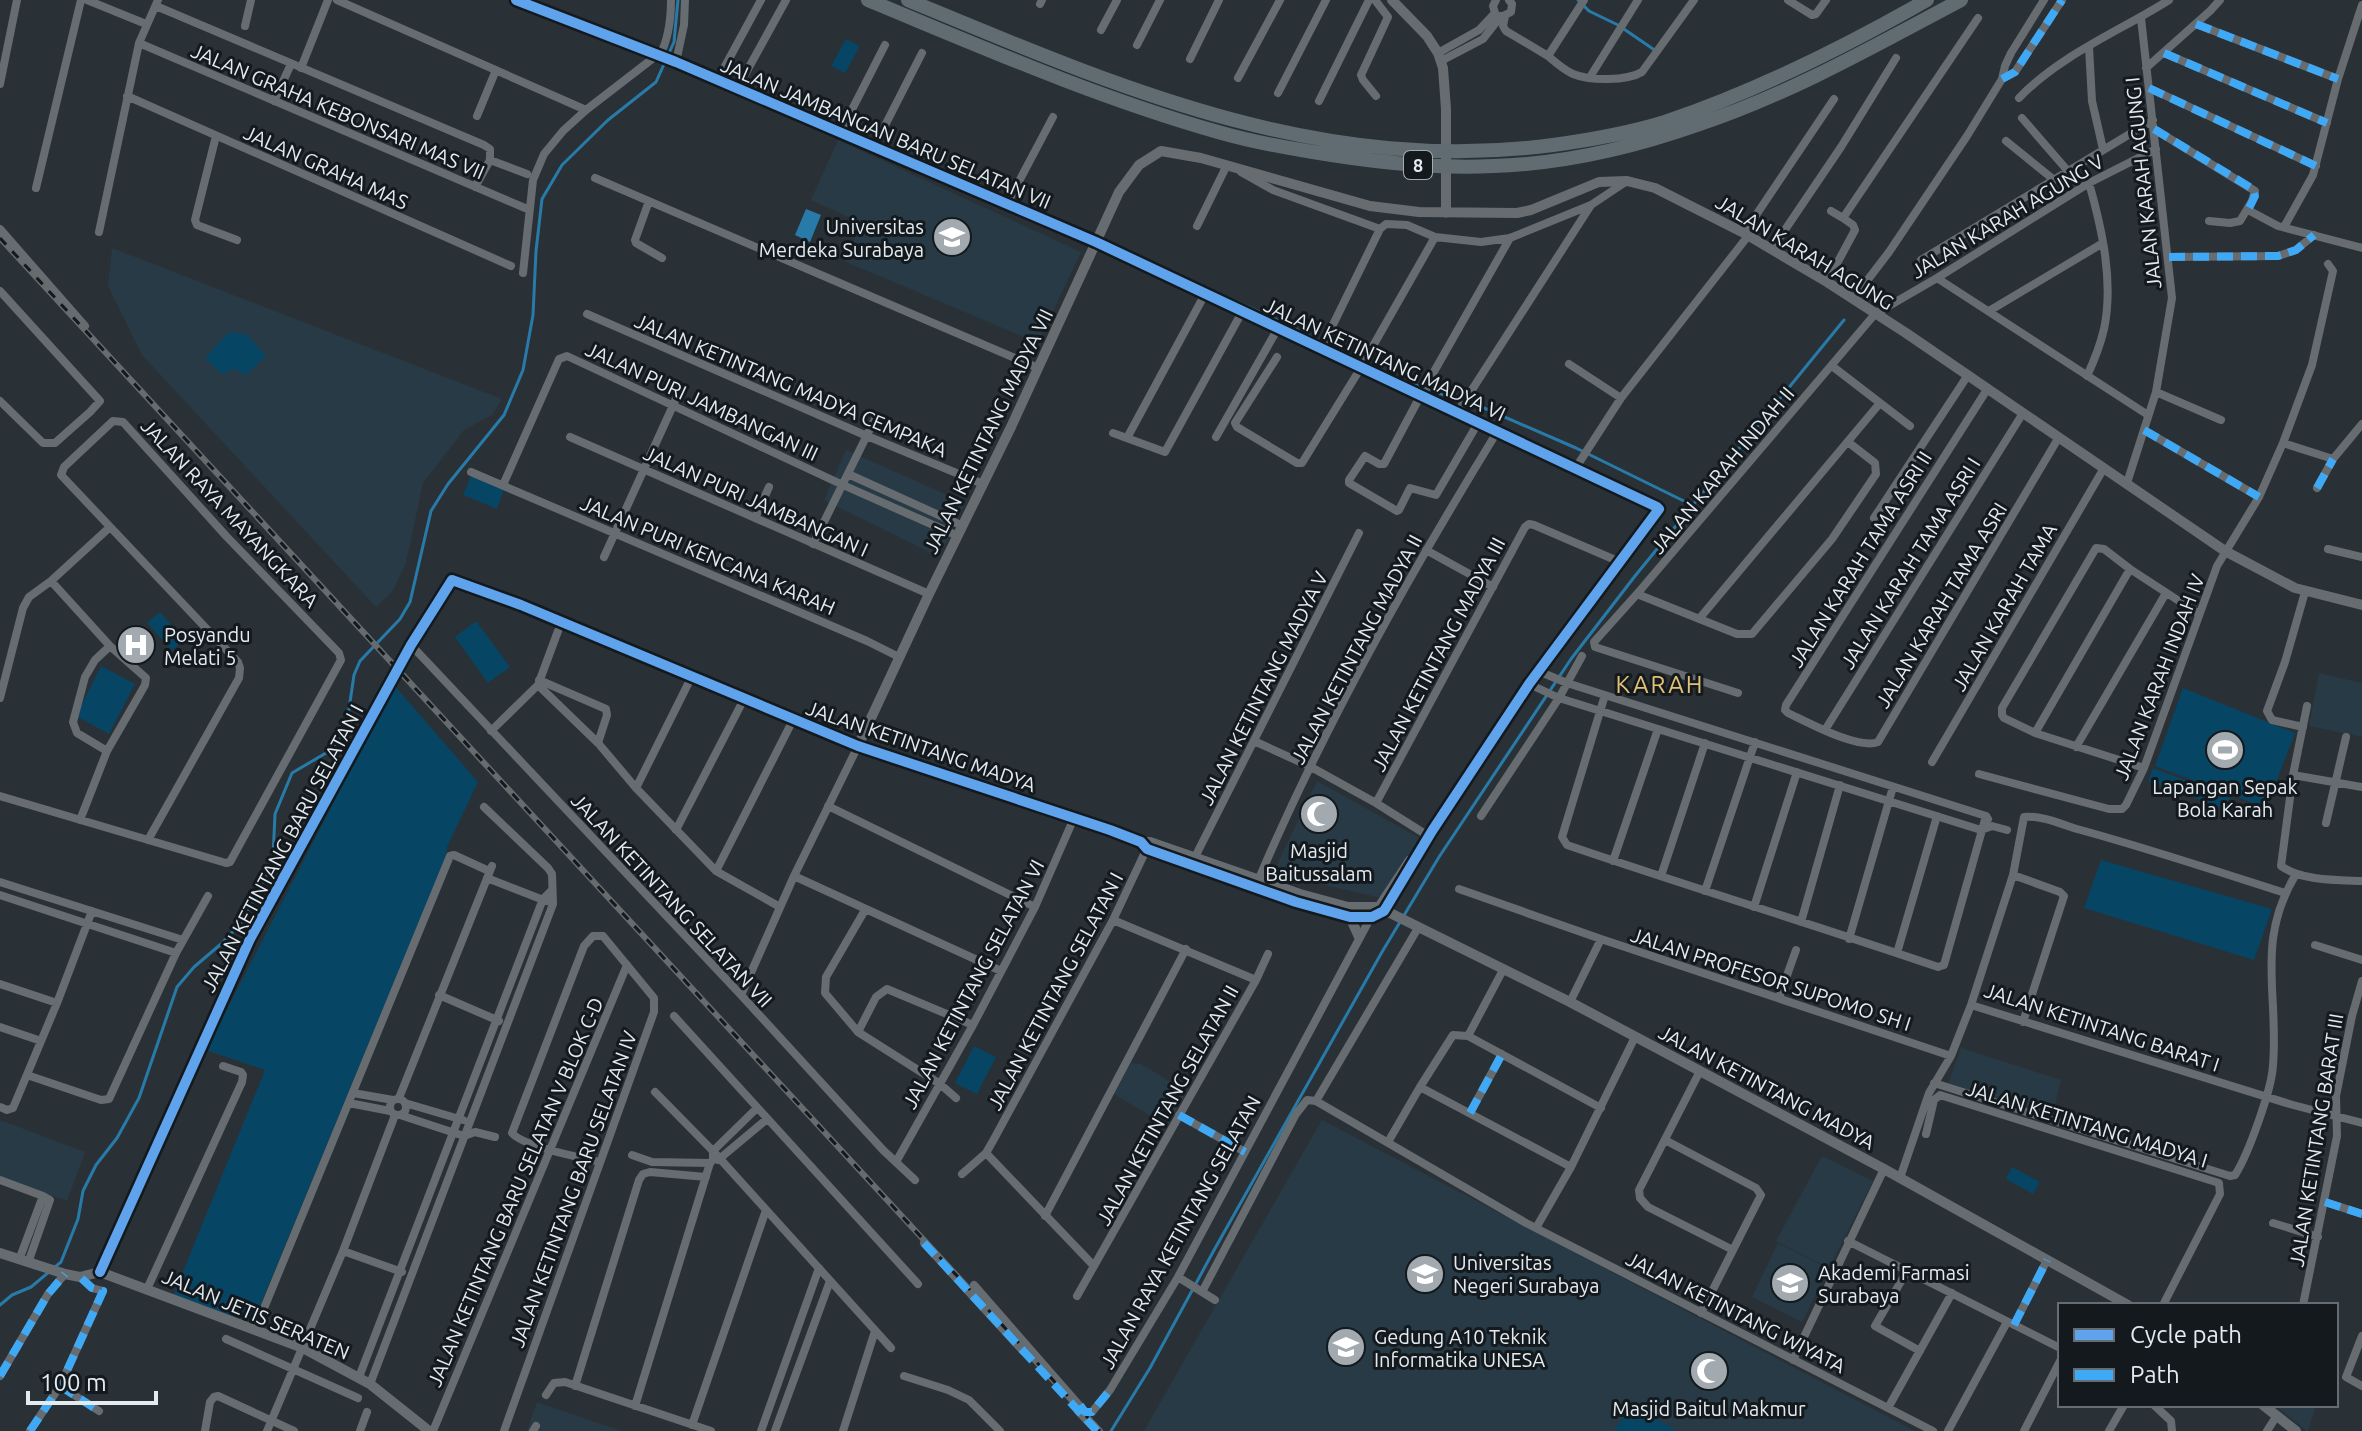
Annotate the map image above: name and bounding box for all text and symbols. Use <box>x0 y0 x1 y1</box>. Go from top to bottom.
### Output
street label: JALAN GRAHA KEBONSARI MAS VII <box>188 39 488 183</box>
street label: JALAN JAMBANGAN BARU SELATAN VII <box>718 53 1054 213</box>
street label: JALAN KARAH AGUNG I <box>2120 76 2166 290</box>
street label: JALAN GRAHA MAS <box>240 120 412 214</box>
street label: JALAN KARAH AGUNG V <box>1907 149 2108 283</box>
road number: 8 <box>1404 151 1432 179</box>
street label: JALAN KARAH AGUNG <box>1712 190 1898 314</box>
place label: Universitas Merdeka Surabaya <box>759 215 924 261</box>
school or university icon: Universitas Merdeka Surabaya <box>931 216 973 258</box>
street label: JALAN KETINTANG MADYA VI <box>1261 293 1509 425</box>
street label: JALAN KETINTANG MADYA VII <box>919 305 1057 557</box>
street label: JALAN KETINTANG MADYA CEMPAKA <box>631 309 951 461</box>
street label: JALAN PURI JAMBANGAN III <box>582 337 822 465</box>
street label: JALAN KARAH INDAH II <box>1645 382 1799 558</box>
street label: JALAN RAYA MAYANGKARA <box>137 414 323 612</box>
street label: JALAN PURI JAMBANGAN I <box>640 441 872 561</box>
street label: JALAN KARAH TAMA ASRI II <box>1784 447 1936 671</box>
street label: JALAN PURI KENCANA KARAH <box>577 491 839 619</box>
street label: JALAN KARAH TAMA ASRI I <box>1871 498 2011 712</box>
street label: JALAN KARAH TAMA <box>1946 519 2062 695</box>
street label: JALAN KARAH TAMA ASRI <box>1947 519 2061 695</box>
street label: JALAN KETINTANG MADYA II <box>1286 530 1426 768</box>
street label: JALAN KETINTANG MADYA III <box>1366 533 1510 775</box>
street label: JALAN KETINTANG MADYA V <box>1194 567 1332 809</box>
street label: JALAN KARAH INDAH IV <box>2109 571 2209 783</box>
place label: Posyandu Melati 5 <box>164 623 251 669</box>
hospital icon: Posyandu Melati 5 <box>115 624 157 666</box>
district label: KARAH <box>1616 671 1704 698</box>
street label: JALAN KETINTANG MADYA <box>803 696 1039 796</box>
street label: JALAN KETINTANG BARU SELATAN I <box>196 700 368 996</box>
sports icon: Lapangan Sepak Bola Karah <box>2204 729 2246 771</box>
place label: Lapangan Sepak Bola Karah <box>2152 775 2298 821</box>
street label: JALAN KETINTANG SELATAN VII <box>567 788 777 1012</box>
mosque icon: Masjid Baitussalam <box>1298 793 1340 835</box>
place label: Masjid Baitussalam <box>1265 839 1373 885</box>
street label: JALAN KETINTANG SELATAN VI <box>897 856 1049 1112</box>
street label: JALAN KETINTANG SELATAN I <box>982 868 1128 1114</box>
street label: JALAN PROFESOR SUPOMO SH I <box>1628 923 1914 1035</box>
street label: JALAN KETINTANG BARAT I <box>1982 978 2222 1076</box>
street label: JALAN KETINTANG SELATAN II <box>1091 981 1243 1229</box>
street label: JALAN KETINTANG BARU SELATAN V BLOK C-D <box>422 994 608 1390</box>
street label: JALAN KETINTANG BARAT III <box>2285 1012 2347 1268</box>
street label: JALAN KETINTANG MADYA <box>1655 1020 1879 1154</box>
street label: JALAN KETINTANG BARU SELATAN IV <box>505 1027 641 1350</box>
street label: JALAN KETINTANG MADYA I <box>1964 1076 2210 1172</box>
street label: JALAN RAYA KETINTANG SELATAN <box>1095 1092 1265 1372</box>
street label: JALAN KETINTANG WIYATA <box>1622 1247 1850 1377</box>
place label: Universitas Negeri Surabaya <box>1453 1251 1599 1297</box>
school or university icon: Universitas Negeri Surabaya <box>1404 1253 1446 1295</box>
place label: Akademi Farmasi Surabaya <box>1818 1261 1970 1307</box>
school or university icon: Akademi Farmasi Surabaya <box>1769 1262 1811 1304</box>
street label: JALAN JETIS SERATEN <box>159 1264 353 1364</box>
legend <box>2058 1303 2338 1407</box>
text: Cycle path <box>2130 1321 2242 1348</box>
place label: Gedung A10 Teknik Informatika UNESA <box>1374 1325 1547 1371</box>
school or university icon: Gedung A10 Teknik Informatika UNESA <box>1325 1326 1367 1368</box>
mosque icon: Masjid Baitul Makmur <box>1688 1350 1730 1392</box>
scale bar <box>28 1355 156 1405</box>
text: Path <box>2130 1361 2180 1388</box>
text: 100 m <box>40 1369 107 1396</box>
place label: Masjid Baitul Makmur <box>1612 1397 1806 1420</box>

